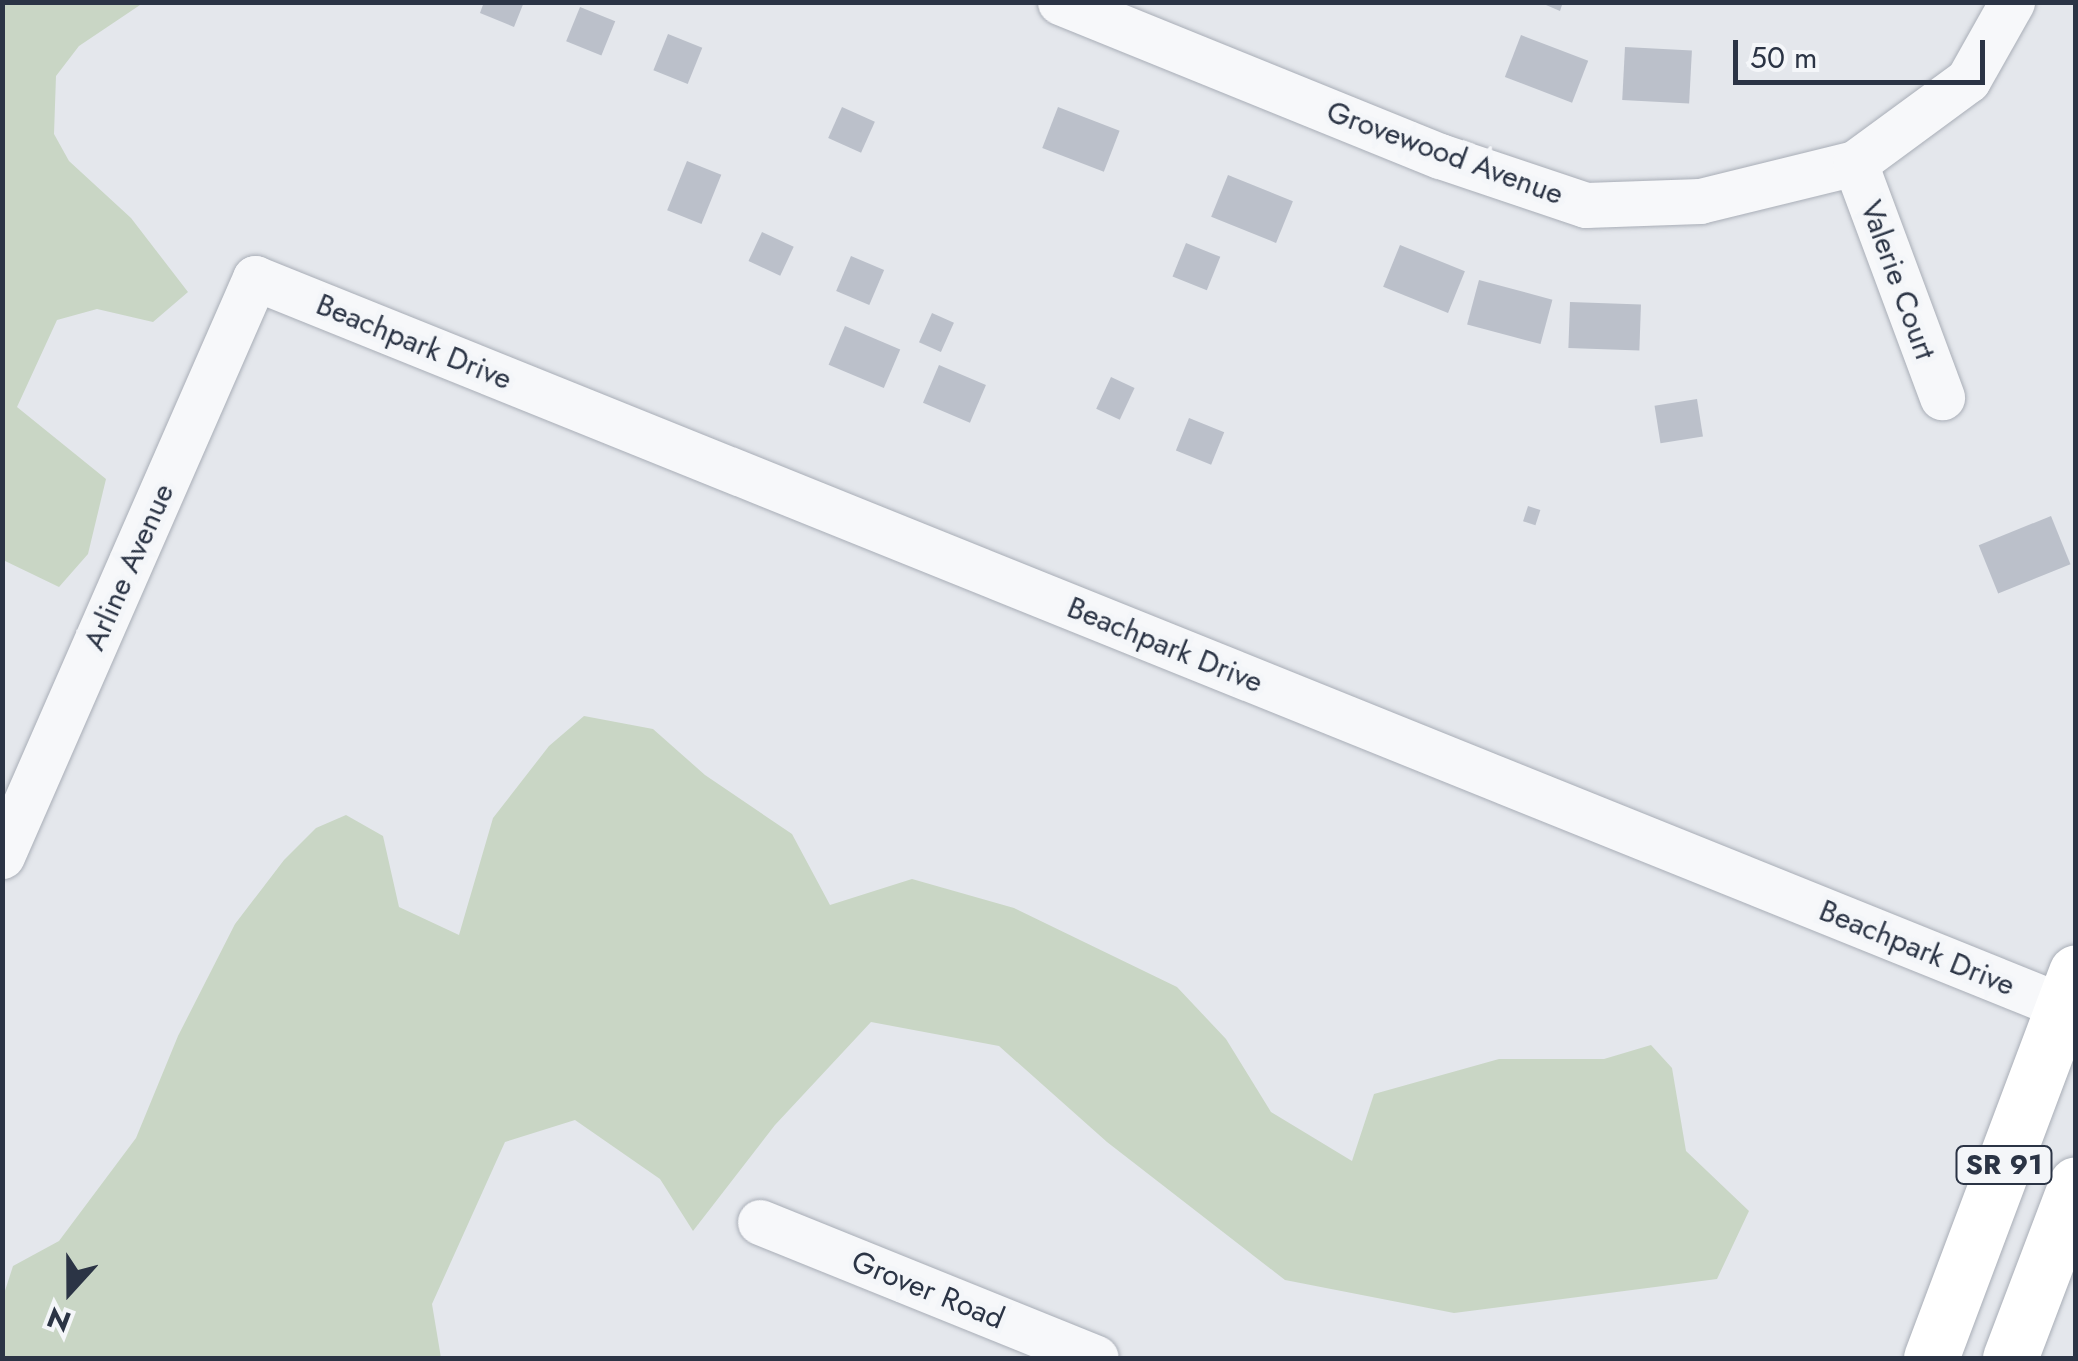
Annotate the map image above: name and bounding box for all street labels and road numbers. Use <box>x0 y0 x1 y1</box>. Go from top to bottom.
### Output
street label: Grovewood Avenue <box>1322 93 1568 213</box>
street label: Valerie Court <box>1853 196 1943 364</box>
street label: Beachpark Drive <box>311 286 517 398</box>
street label: Arline Avenue <box>76 478 182 656</box>
street label: Beachpark Drive <box>1062 589 1268 701</box>
street label: Beachpark Drive <box>1814 892 2020 1004</box>
road number: SR 91 <box>1954 1142 2054 1188</box>
street label: Grover Road <box>847 1243 1009 1337</box>

